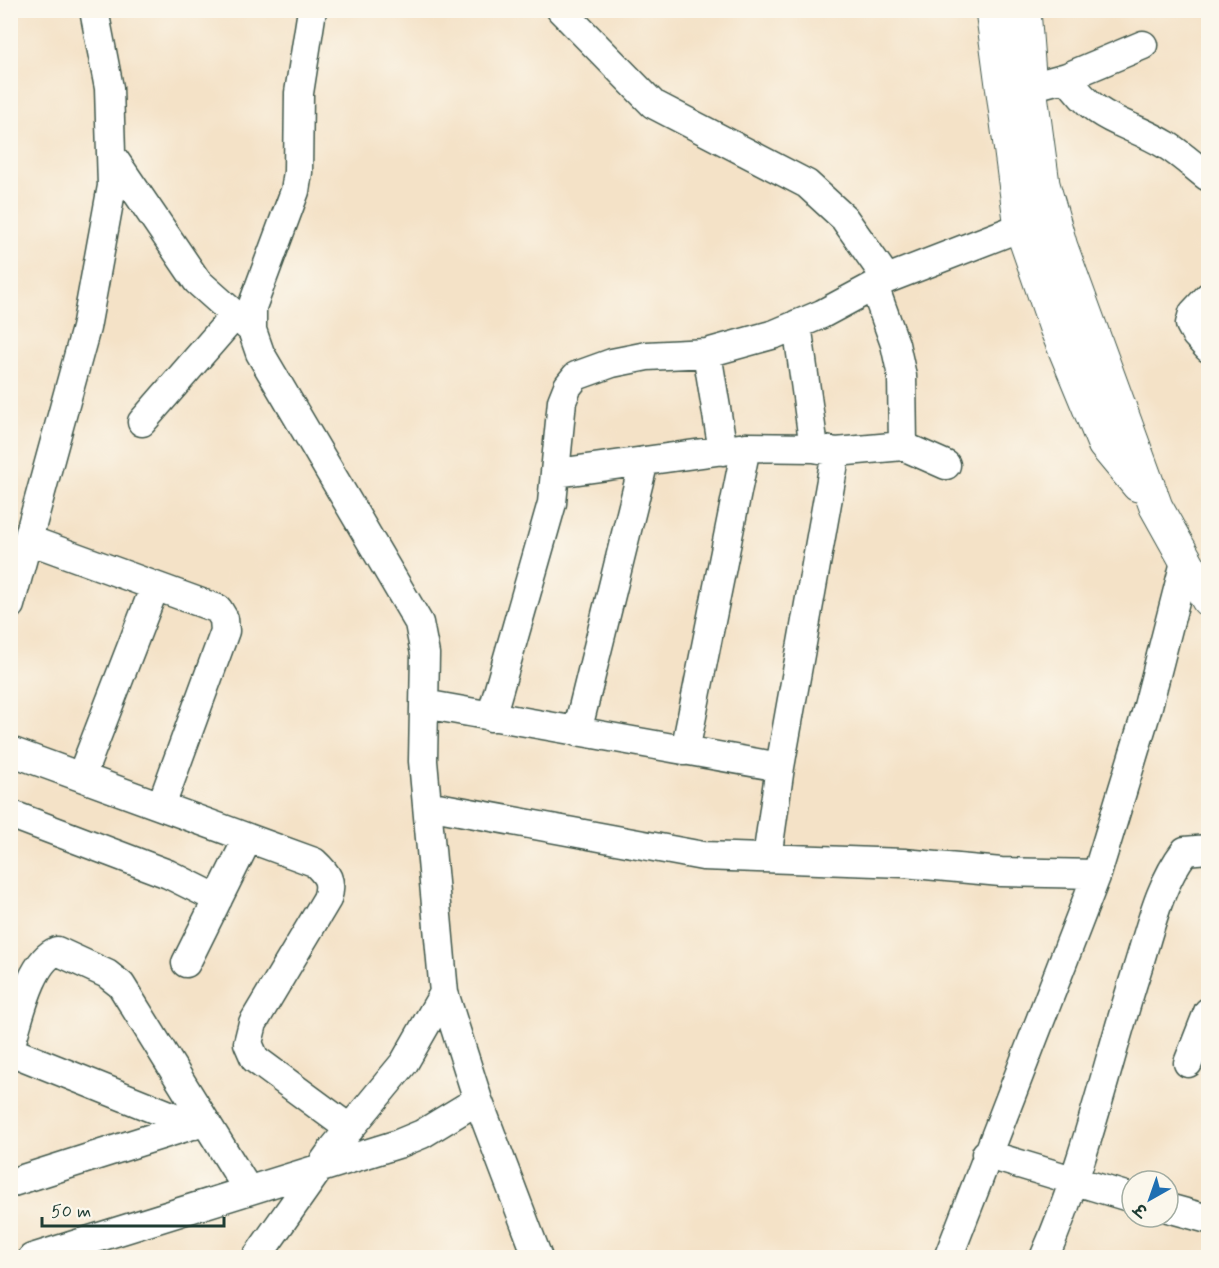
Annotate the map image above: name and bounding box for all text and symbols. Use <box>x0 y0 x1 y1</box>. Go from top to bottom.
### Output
north arrow <box>1120 1169 1180 1229</box>
scale bar <box>42 1190 224 1228</box>
text: उ <box>1129 1197 1154 1222</box>
text: 50 m <box>51 1200 91 1224</box>

